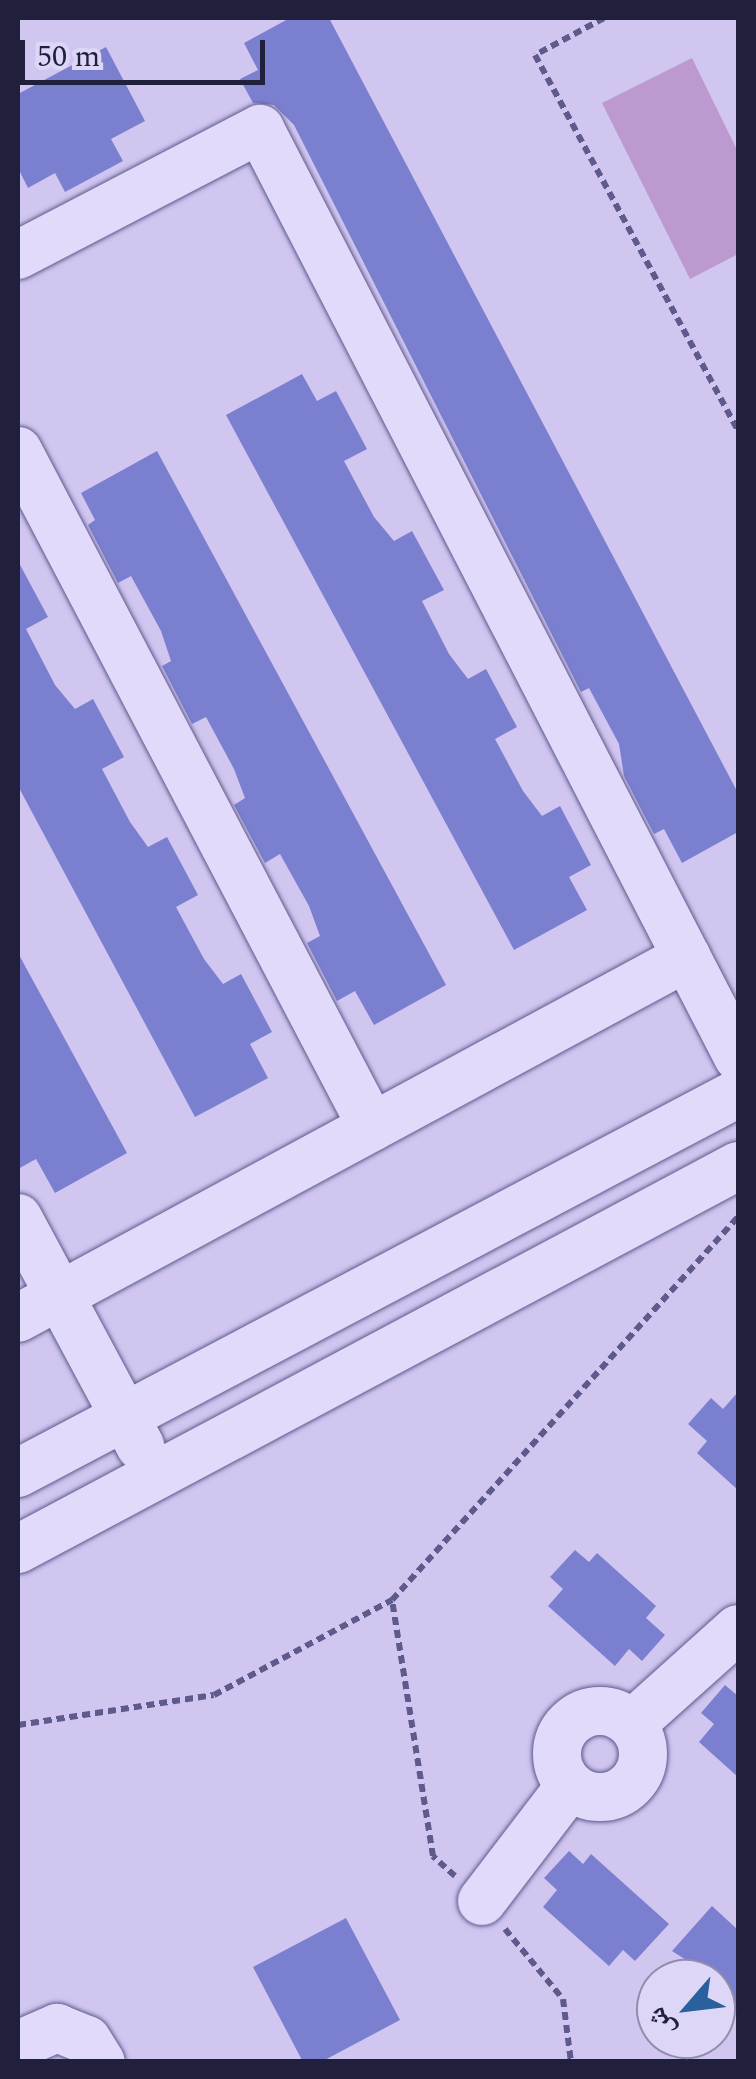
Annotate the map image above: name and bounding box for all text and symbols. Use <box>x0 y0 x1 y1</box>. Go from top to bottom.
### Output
scale bar <box>25 20 270 82</box>
text: 50 m <box>37 34 100 80</box>
north arrow <box>636 1959 736 2059</box>
text: ش <box>635 1999 687 2046</box>

